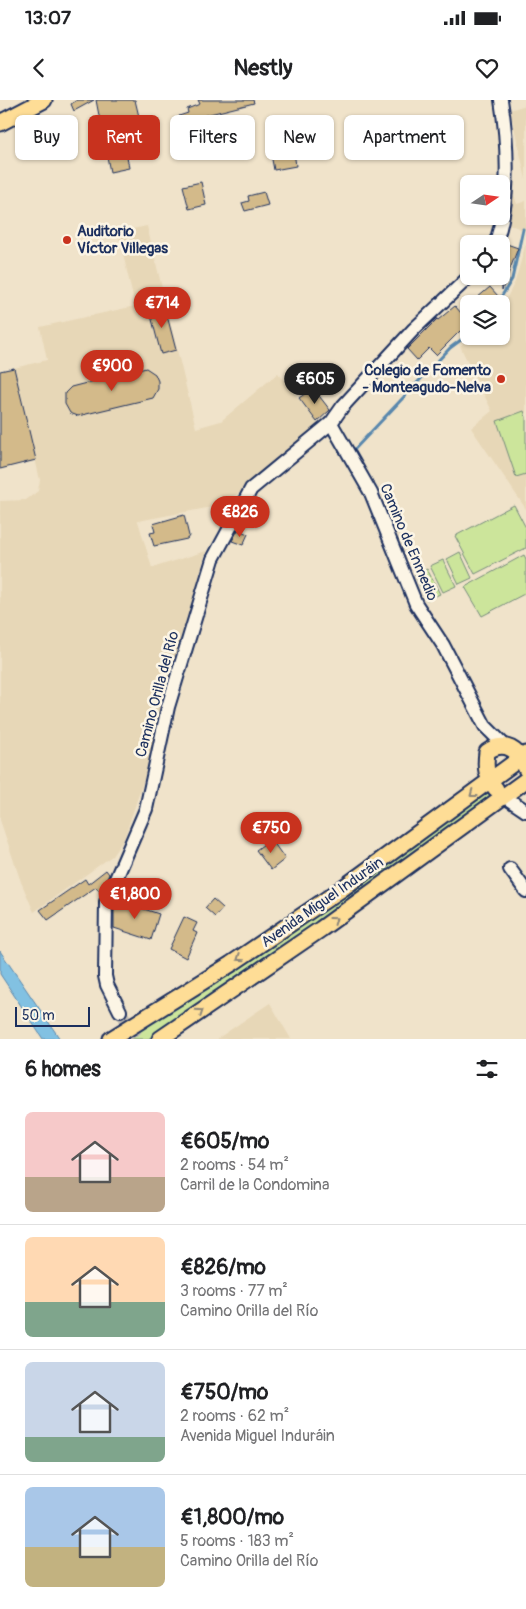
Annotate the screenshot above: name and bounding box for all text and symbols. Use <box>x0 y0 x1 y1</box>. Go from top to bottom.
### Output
text: 13:07 <box>25 6 71 30</box>
icon: back <box>25 54 53 82</box>
text: Nestly <box>233 54 293 82</box>
icon: heart <box>473 54 501 82</box>
chip: Buy <box>15 115 78 160</box>
chip: Rent <box>88 115 160 160</box>
chip: Filters <box>170 115 255 160</box>
chip: New <box>265 115 334 160</box>
chip: Apartment <box>344 115 464 160</box>
north arrow <box>460 175 510 225</box>
map controls <box>460 175 510 345</box>
place label: Auditorio Víctor Villegas <box>77 222 168 258</box>
marker: Auditorio Víctor Villegas <box>61 234 73 246</box>
button: locate <box>460 235 510 285</box>
pin: €714 <box>132 286 192 329</box>
text: €714 <box>145 293 179 313</box>
button: layers <box>460 295 510 345</box>
pin: €900 <box>82 350 142 392</box>
text: €900 <box>92 356 132 376</box>
place label: Colegio de Fomento - Monteagudo-Nelva <box>362 361 491 397</box>
pin: €605 <box>285 362 345 405</box>
text: €605 <box>295 369 335 389</box>
marker: Colegio de Fomento - Monteagudo-Nelva <box>495 373 507 385</box>
street label: Camino de Enmedio <box>375 481 442 604</box>
pin: €826 <box>210 496 270 538</box>
text: €826 <box>222 502 258 522</box>
street label: Camino Orilla del Río <box>132 629 183 759</box>
one-way arrow <box>470 789 479 797</box>
pin: €750 <box>241 812 301 854</box>
text: €750 <box>252 818 290 838</box>
street label: Avenida Miguel Induráin <box>257 853 387 952</box>
pin: €1,800 <box>94 878 176 920</box>
text: €1,800 <box>110 884 160 904</box>
one-way arrow <box>328 917 338 926</box>
one-way arrow <box>236 952 246 961</box>
scale bar <box>15 1004 90 1027</box>
text: 50 m <box>22 1007 55 1024</box>
one-way arrow <box>195 1008 204 1018</box>
icon: filters <box>473 1055 501 1083</box>
text: 6 homes <box>25 1056 101 1083</box>
text: €605/mo <box>180 1128 269 1155</box>
icon: home <box>65 1132 125 1192</box>
text: 2 rooms · 54 m² <box>180 1155 289 1175</box>
text: Carril de la Condomina <box>180 1175 329 1195</box>
text: €826/mo <box>180 1254 266 1281</box>
icon: home <box>65 1257 125 1317</box>
text: 3 rooms · 77 m² <box>180 1281 288 1301</box>
text: Camino Orilla del Río <box>180 1301 318 1321</box>
text: €750/mo <box>180 1379 268 1406</box>
icon: home <box>65 1382 125 1442</box>
text: 2 rooms · 62 m² <box>180 1406 289 1426</box>
text: Avenida Miguel Induráin <box>180 1426 335 1446</box>
text: €1,800/mo <box>180 1504 284 1531</box>
icon: home <box>65 1507 125 1567</box>
text: 5 rooms · 183 m² <box>180 1531 294 1551</box>
text: Camino Orilla del Río <box>180 1551 318 1571</box>

